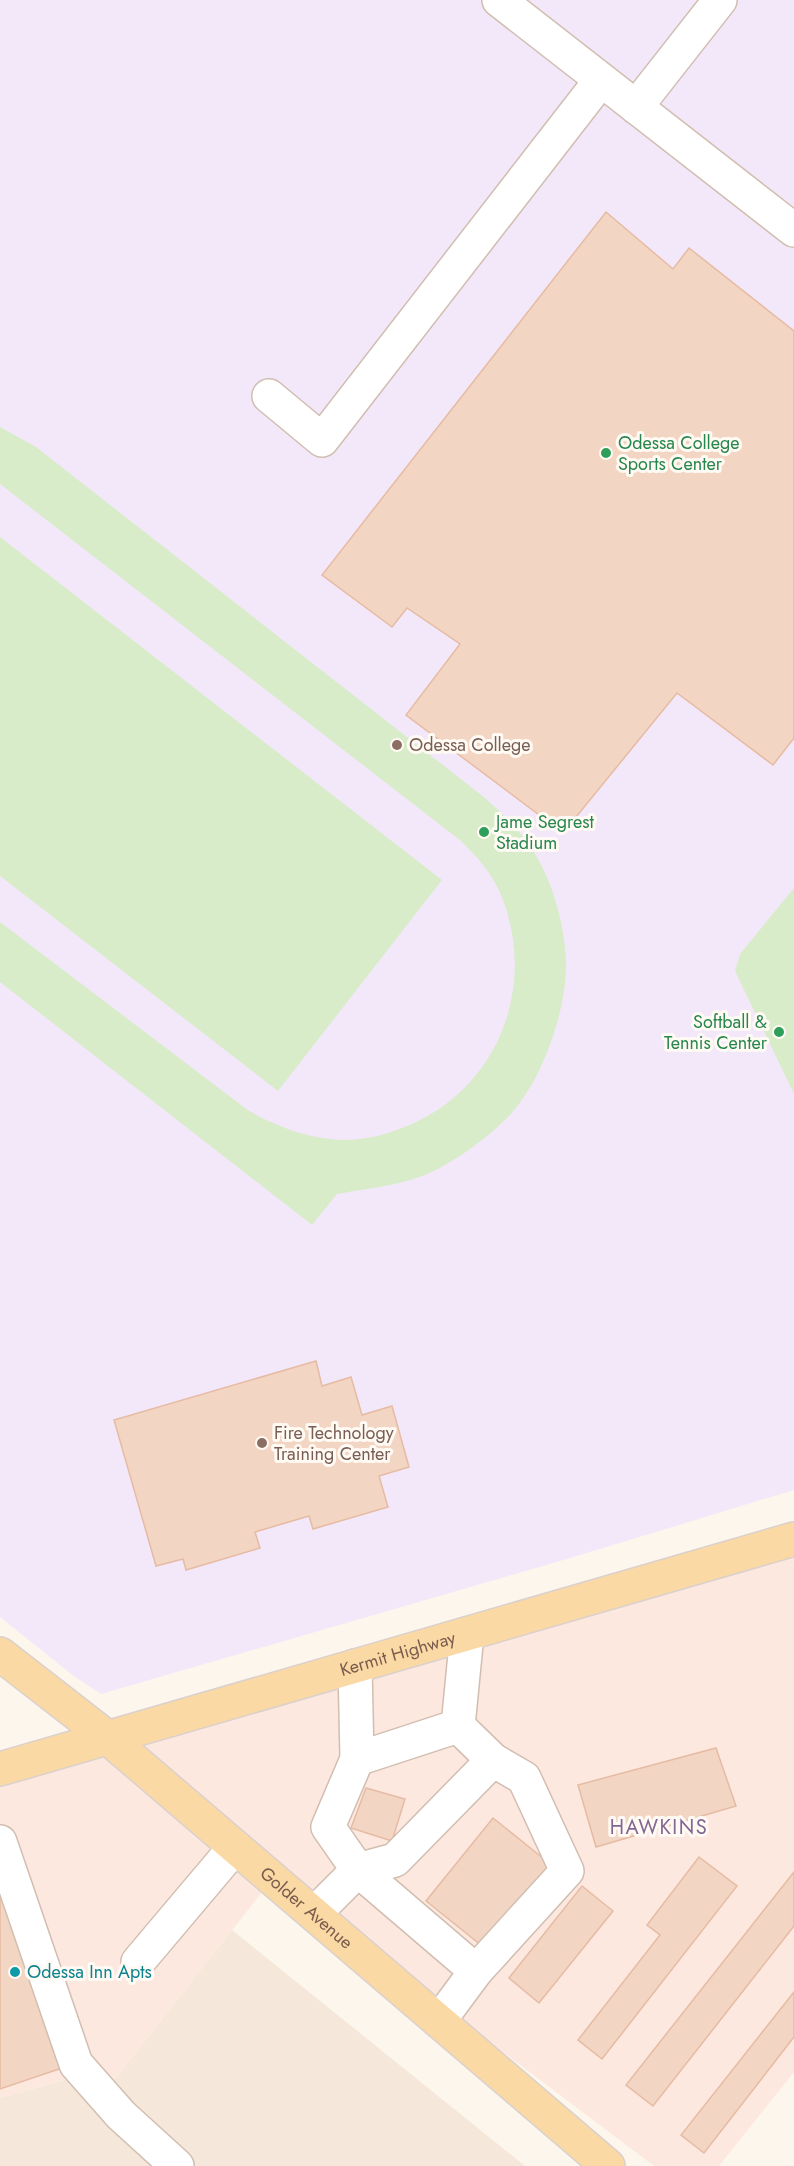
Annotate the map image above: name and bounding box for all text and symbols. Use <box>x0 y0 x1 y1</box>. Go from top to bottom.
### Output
place label: Odessa College Sports Center <box>618 430 740 477</box>
marker: Odessa College Sports Center <box>599 446 613 460</box>
place label: Odessa College <box>409 732 531 758</box>
marker: Odessa College <box>390 738 404 752</box>
place label: Jame Segrest Stadium <box>494 809 595 856</box>
marker: Jame Segrest Stadium <box>477 825 491 839</box>
place label: Softball & Tennis Center <box>664 1009 768 1056</box>
marker: Softball & Tennis Center <box>772 1025 786 1039</box>
place label: Fire Technology Training Center <box>274 1420 394 1467</box>
marker: Fire Technology Training Center <box>255 1436 269 1450</box>
street label: Kermit Highway <box>337 1625 459 1683</box>
district label: HAWKINS <box>610 1813 708 1842</box>
street label: Golder Avenue <box>254 1861 359 1955</box>
place label: Odessa Inn Apts <box>27 1959 152 1985</box>
marker: Odessa Inn Apts <box>8 1965 22 1979</box>

